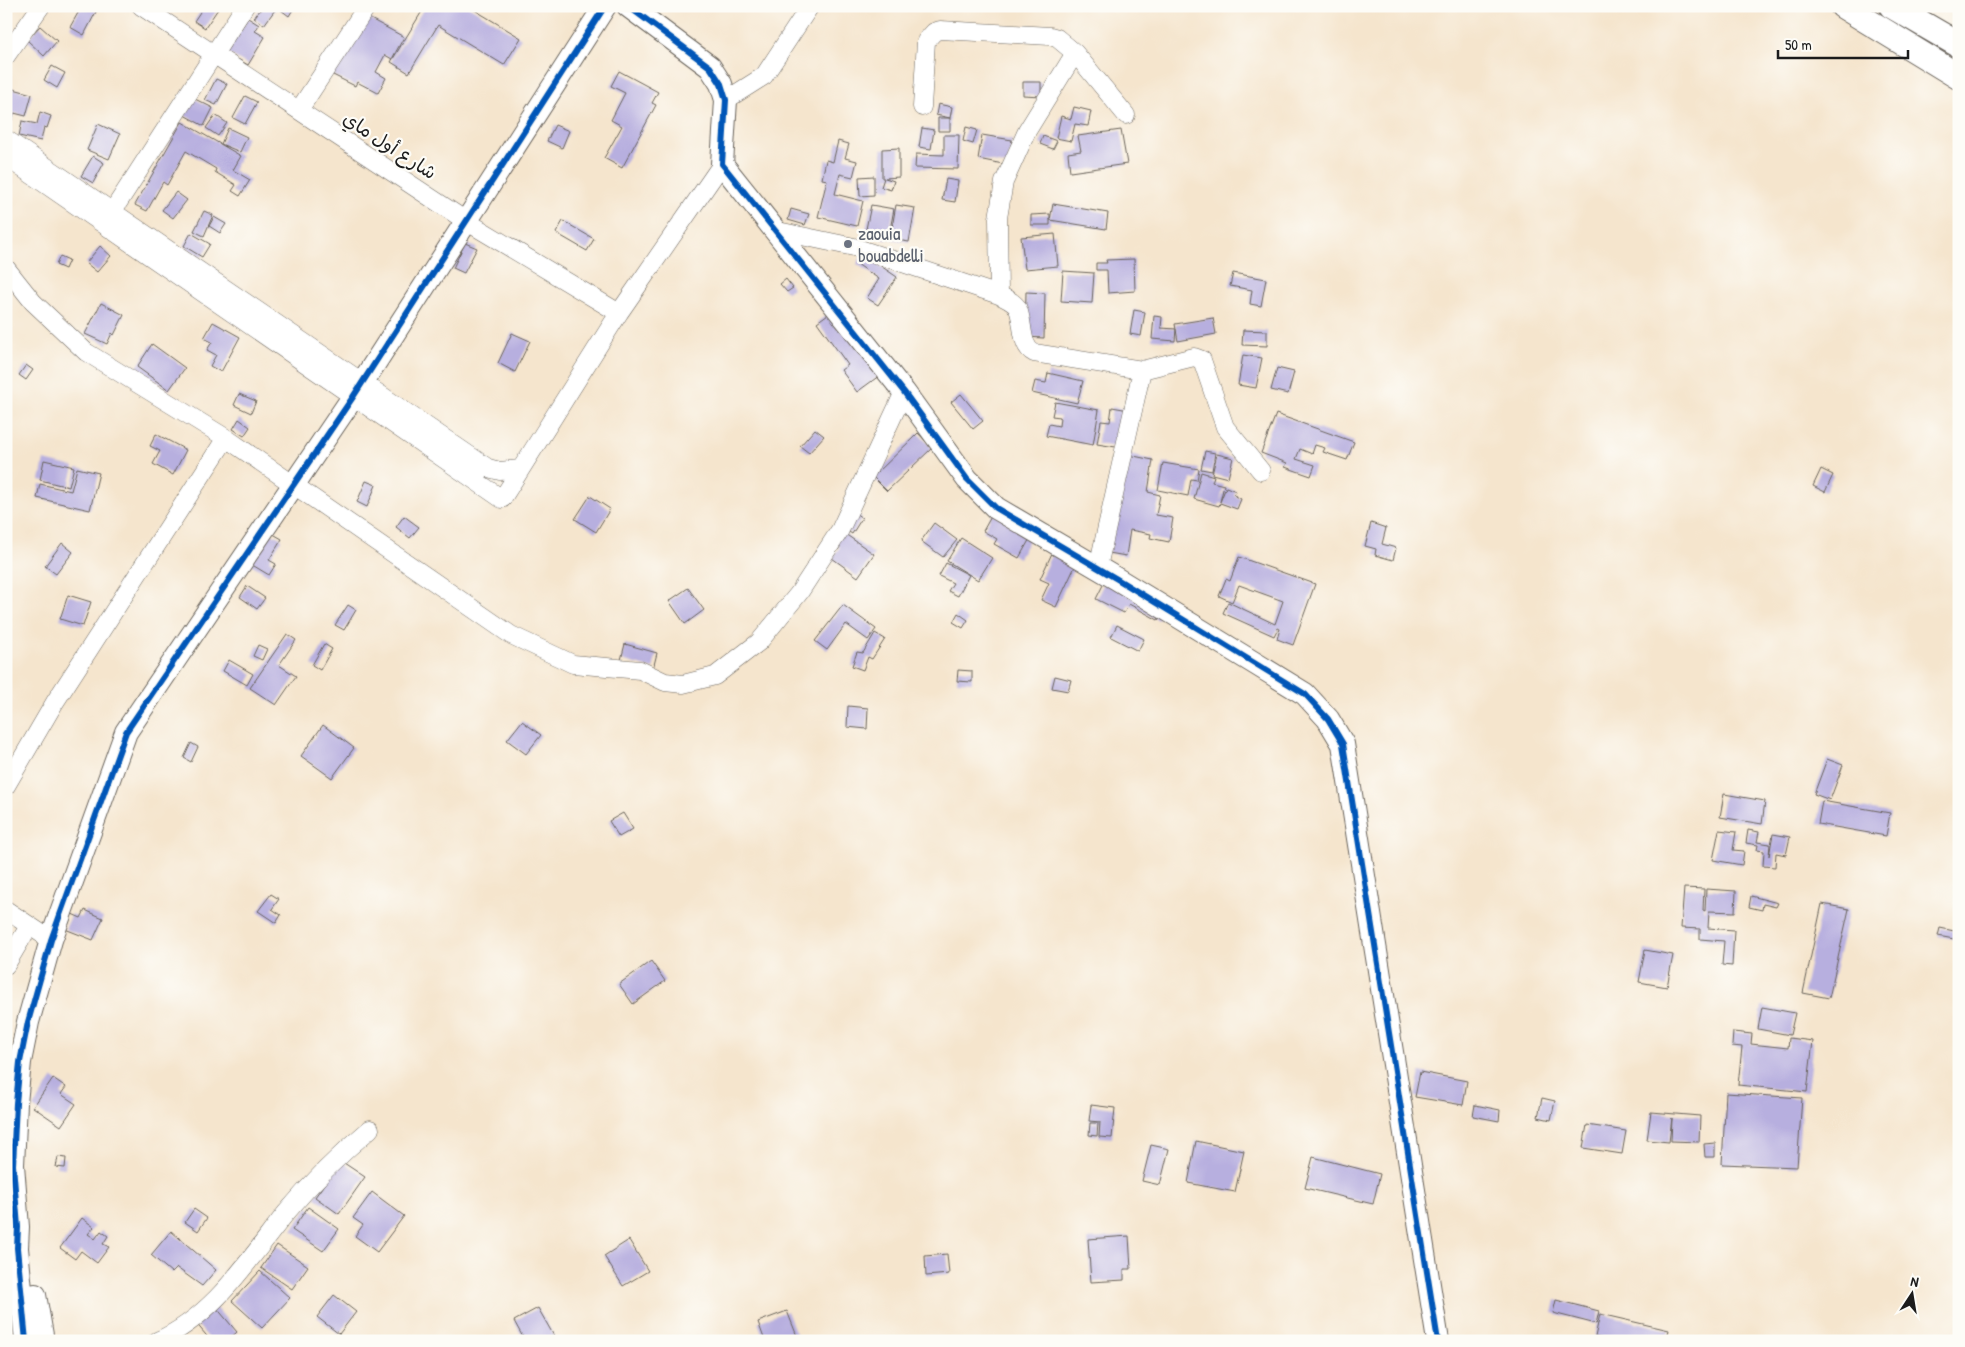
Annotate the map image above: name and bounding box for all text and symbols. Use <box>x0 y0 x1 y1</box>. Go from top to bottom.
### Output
scale bar <box>1778 28 1908 60</box>
text: 50 m <box>1785 34 1812 55</box>
street label: شارع أول ماي <box>337 105 442 187</box>
place label: zaouia bouabdelli <box>858 220 924 268</box>
marker: zaouia bouabdelli <box>842 238 854 250</box>
north arrow <box>1888 1270 1938 1320</box>
text: N <box>1909 1271 1921 1291</box>

